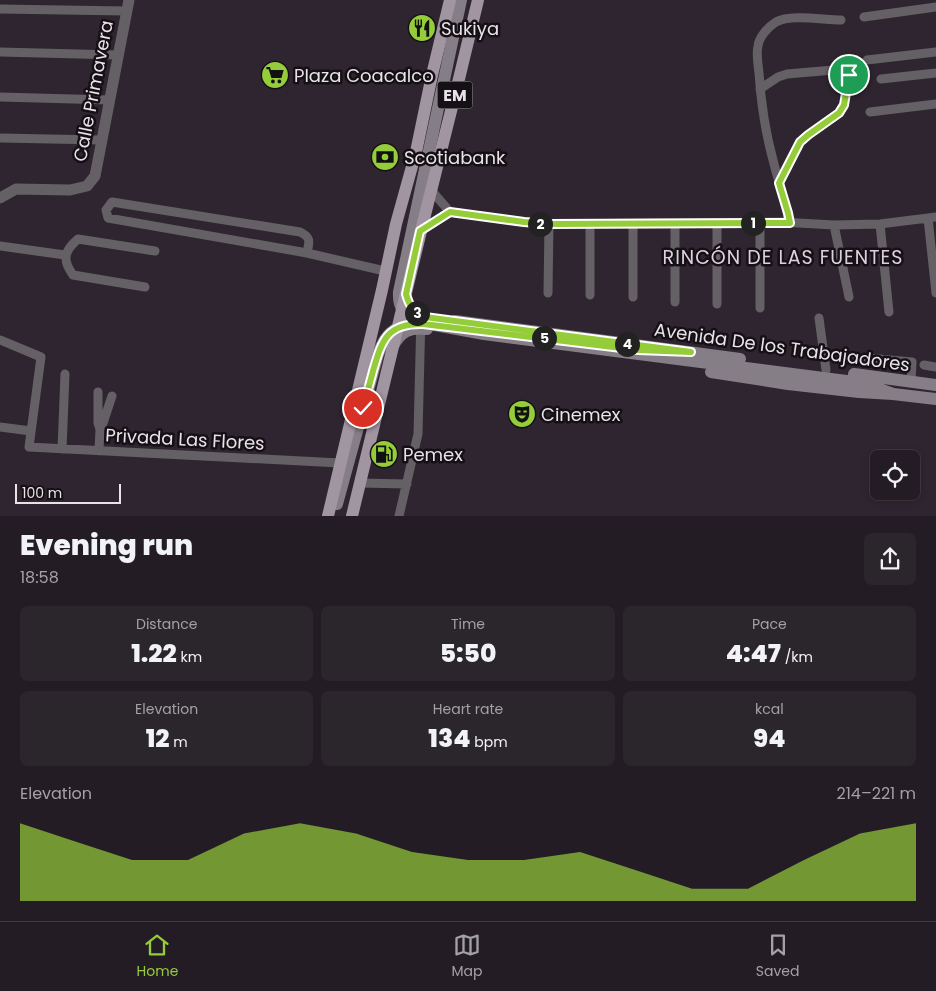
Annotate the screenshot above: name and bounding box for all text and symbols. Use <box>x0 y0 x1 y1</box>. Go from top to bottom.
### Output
restaurant icon: Sukiya <box>407 13 437 43</box>
place label: Sukiya <box>441 16 499 41</box>
street label: Calle Primavera <box>67 18 119 164</box>
pin <box>828 54 870 96</box>
supermarket icon: Plaza Coacalco <box>260 60 290 90</box>
icon: arrive <box>835 61 863 89</box>
place label: Plaza Coacalco <box>294 63 434 88</box>
road number: EM <box>438 82 472 108</box>
bank icon: Scotiabank <box>370 142 400 172</box>
place label: Scotiabank <box>404 145 506 170</box>
pin: 1 <box>740 210 766 236</box>
pin: 2 <box>528 212 552 236</box>
text: 1 <box>751 213 756 233</box>
text: 2 <box>537 214 545 234</box>
district label: RINCÓN DE LAS FUENTES <box>663 244 903 271</box>
pin: 3 <box>404 300 430 326</box>
text: 3 <box>413 303 422 323</box>
street label: Avenida De los Trabajadores <box>653 317 911 377</box>
pin: 5 <box>532 326 556 350</box>
text: 5 <box>540 328 549 348</box>
pin: 4 <box>614 332 640 356</box>
text: 4 <box>623 334 632 354</box>
pin <box>342 387 384 429</box>
icon: check <box>349 394 377 422</box>
theatre icon: Cinemex <box>507 399 537 429</box>
place label: Cinemex <box>541 402 621 427</box>
street label: Privada Las Flores <box>105 422 265 456</box>
fuel station icon: Pemex <box>369 439 399 469</box>
place label: Pemex <box>403 442 463 467</box>
map controls <box>870 450 920 500</box>
button: locate <box>870 450 920 500</box>
scale bar <box>15 481 121 504</box>
text: 100 m <box>22 483 62 503</box>
text: Evening run <box>20 526 193 565</box>
button: share <box>864 533 916 585</box>
text: 18:58 <box>20 566 59 589</box>
text: Distance <box>136 614 197 634</box>
text: Time <box>451 614 485 634</box>
text: Pace <box>752 614 787 634</box>
text: 1.22 <box>131 636 177 671</box>
text: 5:50 <box>440 636 496 671</box>
text: 4:47 <box>726 636 781 671</box>
text: km <box>177 647 202 667</box>
text: /km <box>781 647 813 667</box>
text: Elevation <box>135 699 198 719</box>
text: Heart rate <box>433 699 503 719</box>
text: kcal <box>755 699 784 719</box>
text: 12 <box>146 721 170 756</box>
text: 134 <box>428 721 471 756</box>
text: 94 <box>753 721 786 756</box>
text: m <box>170 732 188 752</box>
text: bpm <box>471 732 508 752</box>
text: Elevation <box>20 782 92 805</box>
text: 214–221 m <box>837 782 916 805</box>
tab: Home <box>137 931 178 982</box>
tab: Map <box>452 931 483 982</box>
tab: Saved <box>756 931 799 982</box>

